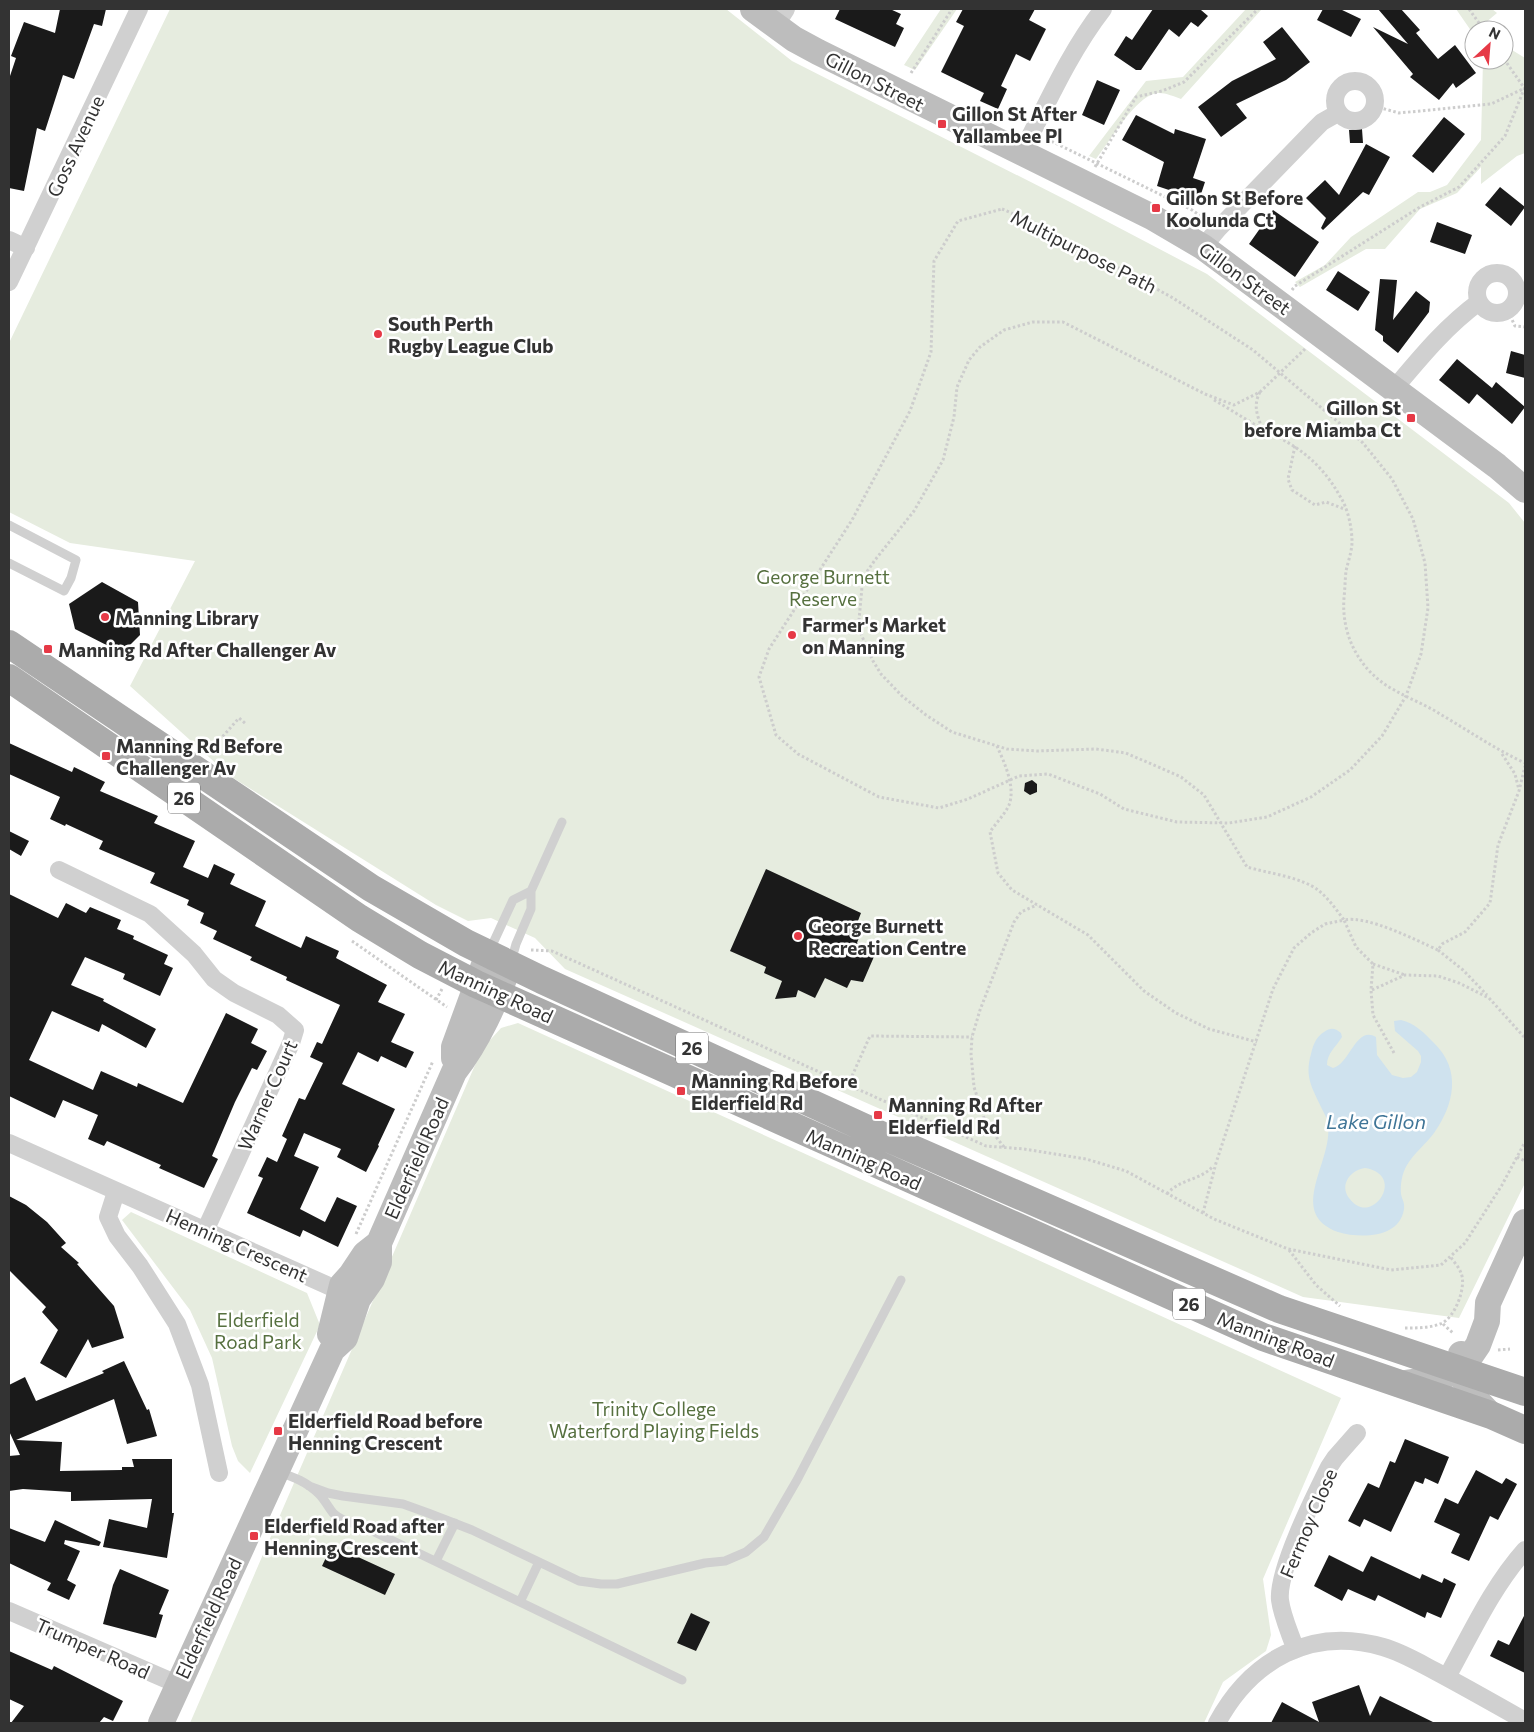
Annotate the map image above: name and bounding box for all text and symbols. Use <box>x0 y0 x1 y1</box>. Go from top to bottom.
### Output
north arrow <box>1464 20 1514 70</box>
text: N <box>1486 23 1503 43</box>
street label: Gillon Street <box>822 46 929 116</box>
street label: Goss Avenue <box>41 92 109 200</box>
place label: Gillon St After Yallambee Pl <box>952 102 1077 147</box>
marker: Gillon St After Yallambee Pl <box>936 118 948 130</box>
place label: Gillon St Before Koolunda Ct <box>1166 186 1303 231</box>
marker: Gillon St Before Koolunda Ct <box>1150 202 1162 214</box>
street label: Multipurpose Path <box>1007 204 1161 298</box>
street label: Gillon Street <box>1195 237 1296 319</box>
place label: South Perth Rugby League Club <box>388 312 553 357</box>
marker: South Perth Rugby League Club <box>372 328 384 340</box>
place label: Gillon St before Miamba Ct <box>1244 396 1401 441</box>
marker: Gillon St before Miamba Ct <box>1405 412 1417 424</box>
park label: George Burnett Reserve <box>756 565 890 610</box>
place label: Manning Library <box>115 606 260 629</box>
marker: Manning Library <box>99 611 111 623</box>
place label: Farmer's Market on Manning <box>802 613 946 658</box>
marker: Farmer's Market on Manning <box>786 629 798 641</box>
place label: Manning Rd After Challenger Av <box>58 638 337 661</box>
marker: Manning Rd After Challenger Av <box>42 643 54 655</box>
place label: Manning Rd Before Challenger Av <box>116 734 283 779</box>
marker: Manning Rd Before Challenger Av <box>100 750 112 762</box>
road number: 26 <box>168 782 200 814</box>
place label: George Burnett Recreation Centre <box>808 914 966 959</box>
marker: George Burnett Recreation Centre <box>792 930 804 942</box>
street label: Manning Road <box>435 954 557 1028</box>
road number: 26 <box>676 1032 708 1064</box>
street label: Warner Court <box>232 1036 302 1154</box>
place label: Manning Rd Before Elderfield Rd <box>691 1069 858 1114</box>
marker: Manning Rd Before Elderfield Rd <box>675 1085 687 1097</box>
place label: Manning Rd After Elderfield Rd <box>888 1093 1043 1138</box>
street label: Elderfield Road <box>379 1094 453 1222</box>
marker: Manning Rd After Elderfield Rd <box>872 1109 884 1121</box>
water label: Lake Gillon <box>1326 1109 1426 1133</box>
street label: Manning Road <box>803 1123 925 1195</box>
street label: Henning Crescent <box>163 1203 312 1287</box>
road number: 26 <box>1173 1288 1205 1320</box>
street label: Manning Road <box>1214 1306 1338 1372</box>
park label: Elderfield Road Park <box>214 1308 302 1353</box>
park label: Trinity College Waterford Playing Fields <box>549 1397 759 1442</box>
place label: Elderfield Road before Henning Crescent <box>288 1409 483 1454</box>
marker: Elderfield Road before Henning Crescent <box>272 1425 284 1437</box>
street label: Fermoy Close <box>1275 1465 1341 1581</box>
place label: Elderfield Road after Henning Crescent <box>264 1514 445 1559</box>
marker: Elderfield Road after Henning Crescent <box>248 1530 260 1542</box>
street label: Elderfield Road <box>170 1554 246 1682</box>
street label: Trumper Road <box>32 1613 154 1683</box>

